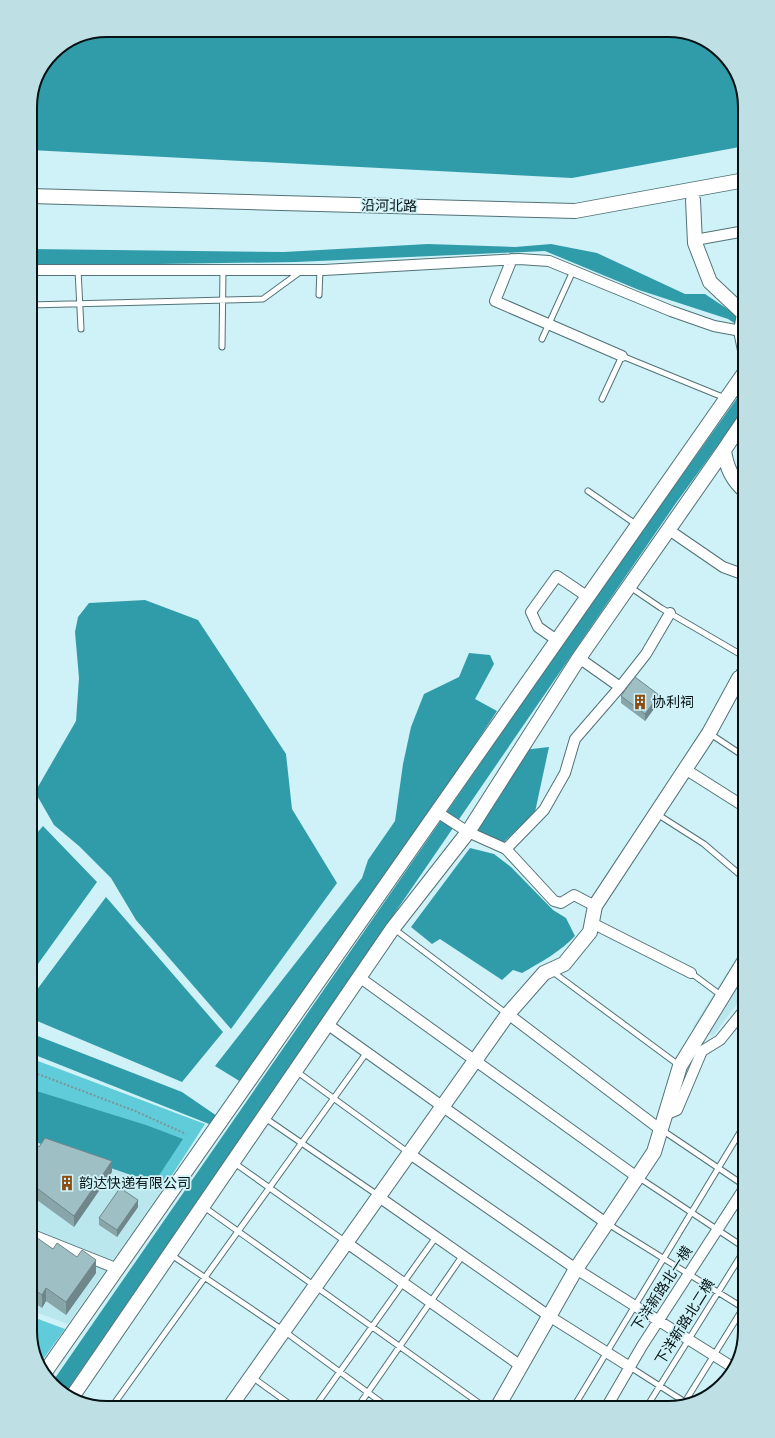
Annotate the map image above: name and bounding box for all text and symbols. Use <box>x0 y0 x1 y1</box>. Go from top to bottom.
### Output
street label: 沿河北路 <box>361 197 417 214</box>
building icon: 协利祠 <box>631 693 649 711</box>
place label: 协利祠 <box>652 695 694 710</box>
building icon: 韵达快递有限公司 <box>58 1174 76 1192</box>
place label: 韵达快递有限公司 <box>79 1175 191 1191</box>
street label: 下洋新路北一横 <box>628 1242 696 1334</box>
street label: 下洋新路北二横 <box>652 1275 718 1368</box>

